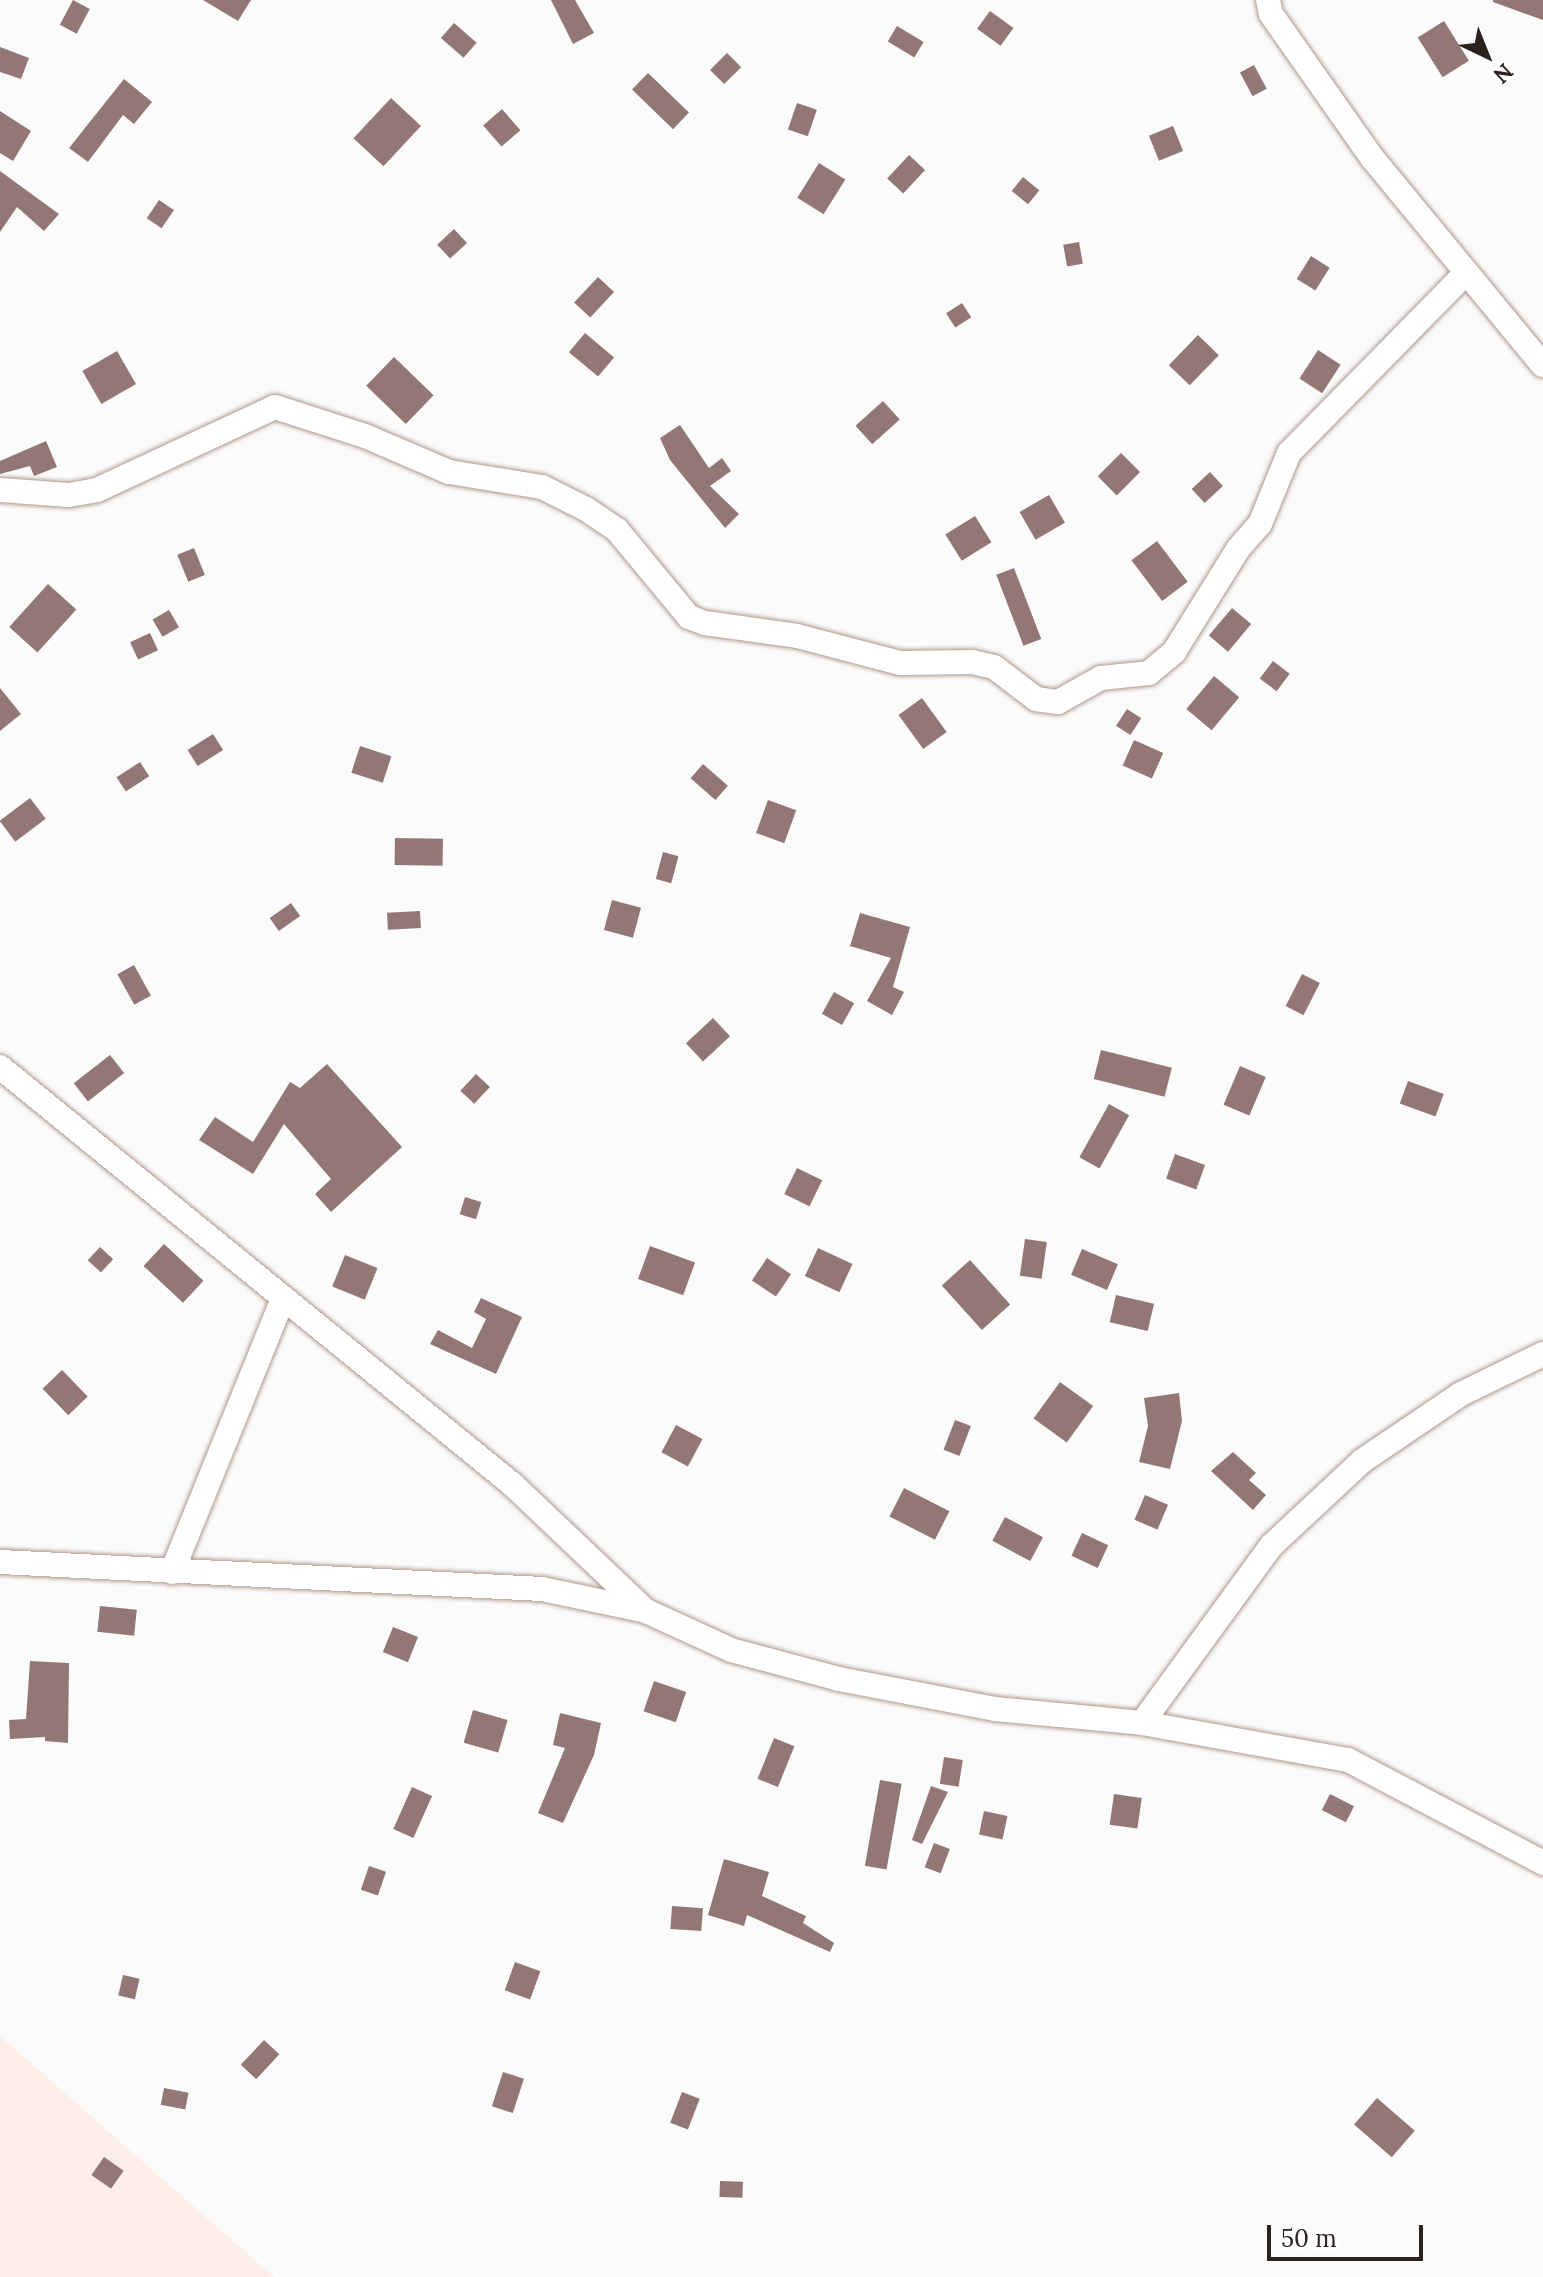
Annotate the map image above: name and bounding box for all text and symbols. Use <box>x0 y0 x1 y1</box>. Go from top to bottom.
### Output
north arrow <box>1447 16 1527 96</box>
text: N <box>1488 58 1519 90</box>
scale bar <box>1271 2209 1427 2259</box>
text: 50 m <box>1281 2223 1337 2254</box>

